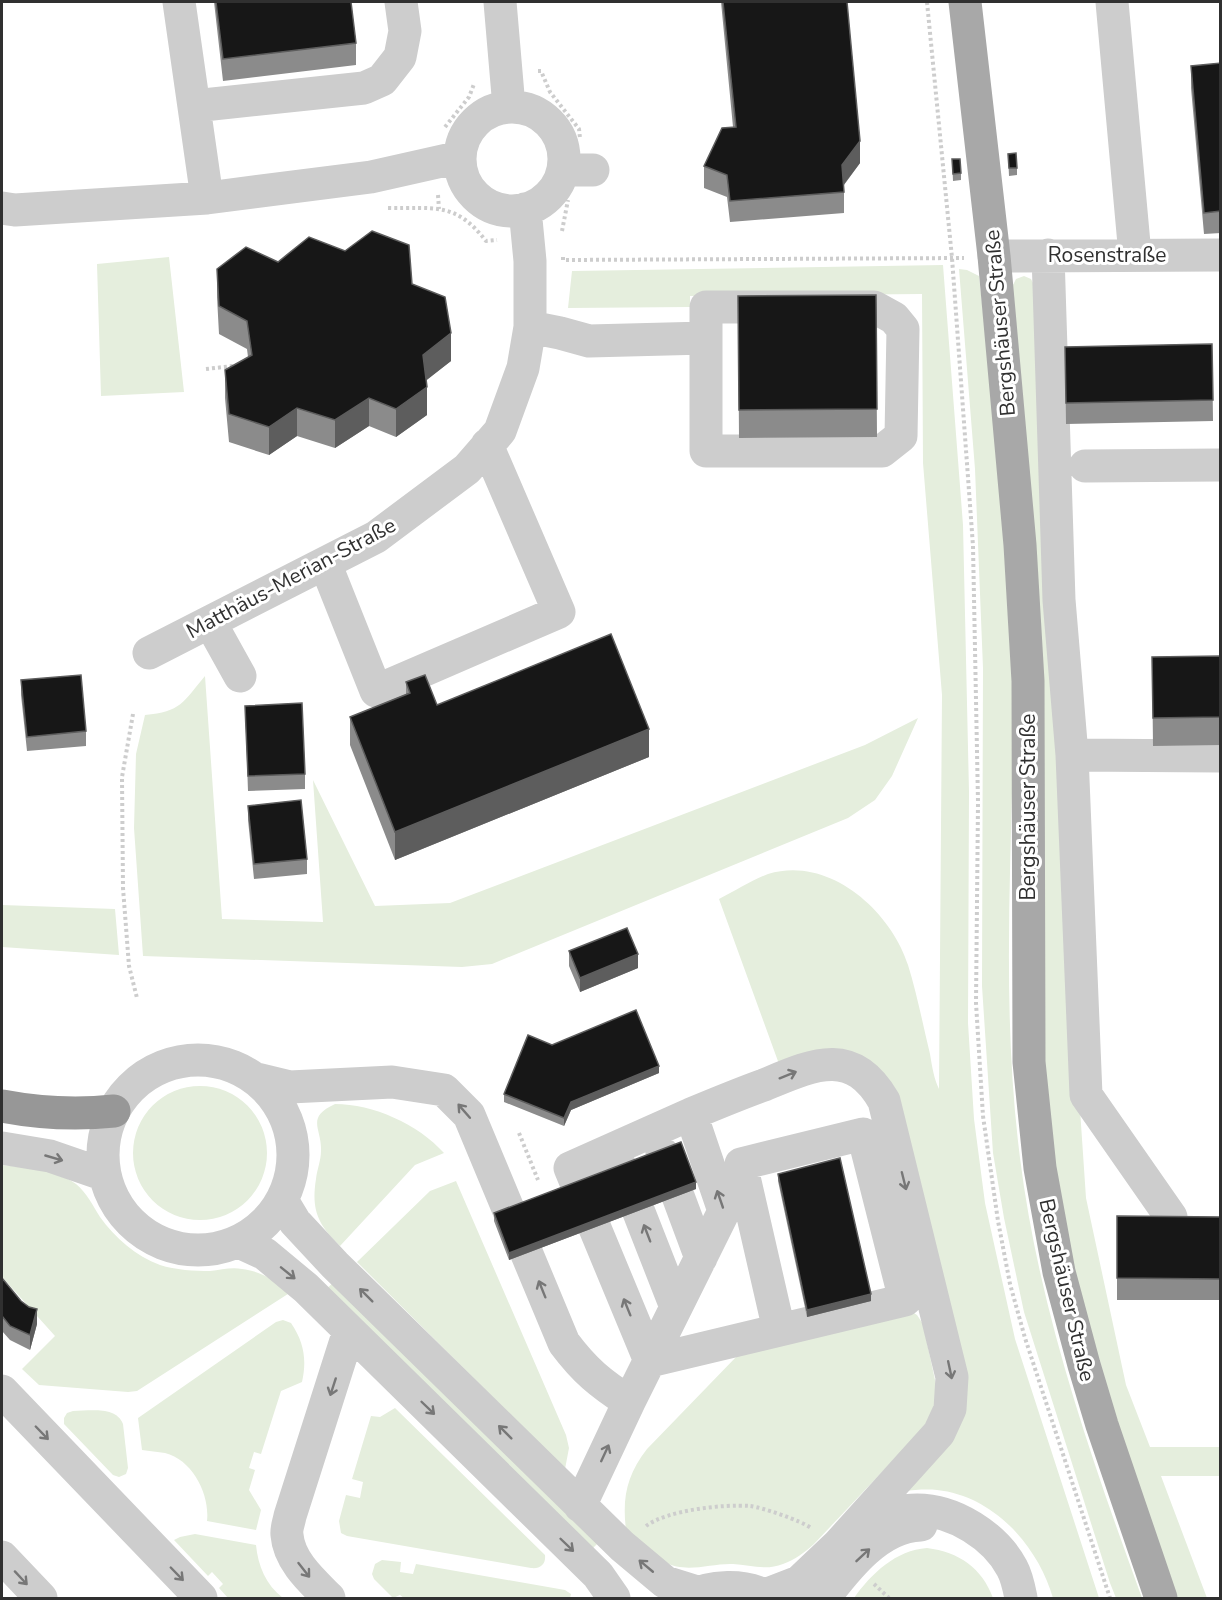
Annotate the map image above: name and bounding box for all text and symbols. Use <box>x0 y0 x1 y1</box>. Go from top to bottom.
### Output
street label: Bergshäuser Straße <box>978 229 1022 417</box>
street label: Rosenstraße <box>1048 241 1166 269</box>
street label: Matthäus-Merian-Straße <box>181 511 401 645</box>
street label: Bergshäuser Straße <box>1014 713 1042 901</box>
one-way arrow <box>778 1069 797 1080</box>
one-way arrow <box>457 1104 471 1119</box>
one-way arrow <box>44 1153 63 1164</box>
one-way arrow <box>899 1171 911 1190</box>
one-way arrow <box>713 1190 724 1209</box>
street label: Bergshäuser Straße <box>1032 1196 1102 1384</box>
one-way arrow <box>641 1225 652 1243</box>
one-way arrow <box>280 1266 296 1279</box>
one-way arrow <box>536 1280 547 1299</box>
one-way arrow <box>358 1288 373 1302</box>
one-way arrow <box>621 1298 632 1316</box>
one-way arrow <box>945 1360 956 1379</box>
one-way arrow <box>327 1377 338 1396</box>
one-way arrow <box>421 1401 436 1415</box>
one-way arrow <box>497 1424 512 1439</box>
one-way arrow <box>35 1426 49 1441</box>
one-way arrow <box>600 1445 611 1463</box>
one-way arrow <box>560 1537 575 1552</box>
one-way arrow <box>855 1548 870 1562</box>
one-way arrow <box>639 1559 654 1573</box>
one-way arrow <box>297 1562 310 1578</box>
one-way arrow <box>170 1566 185 1581</box>
one-way arrow <box>14 1570 28 1585</box>

